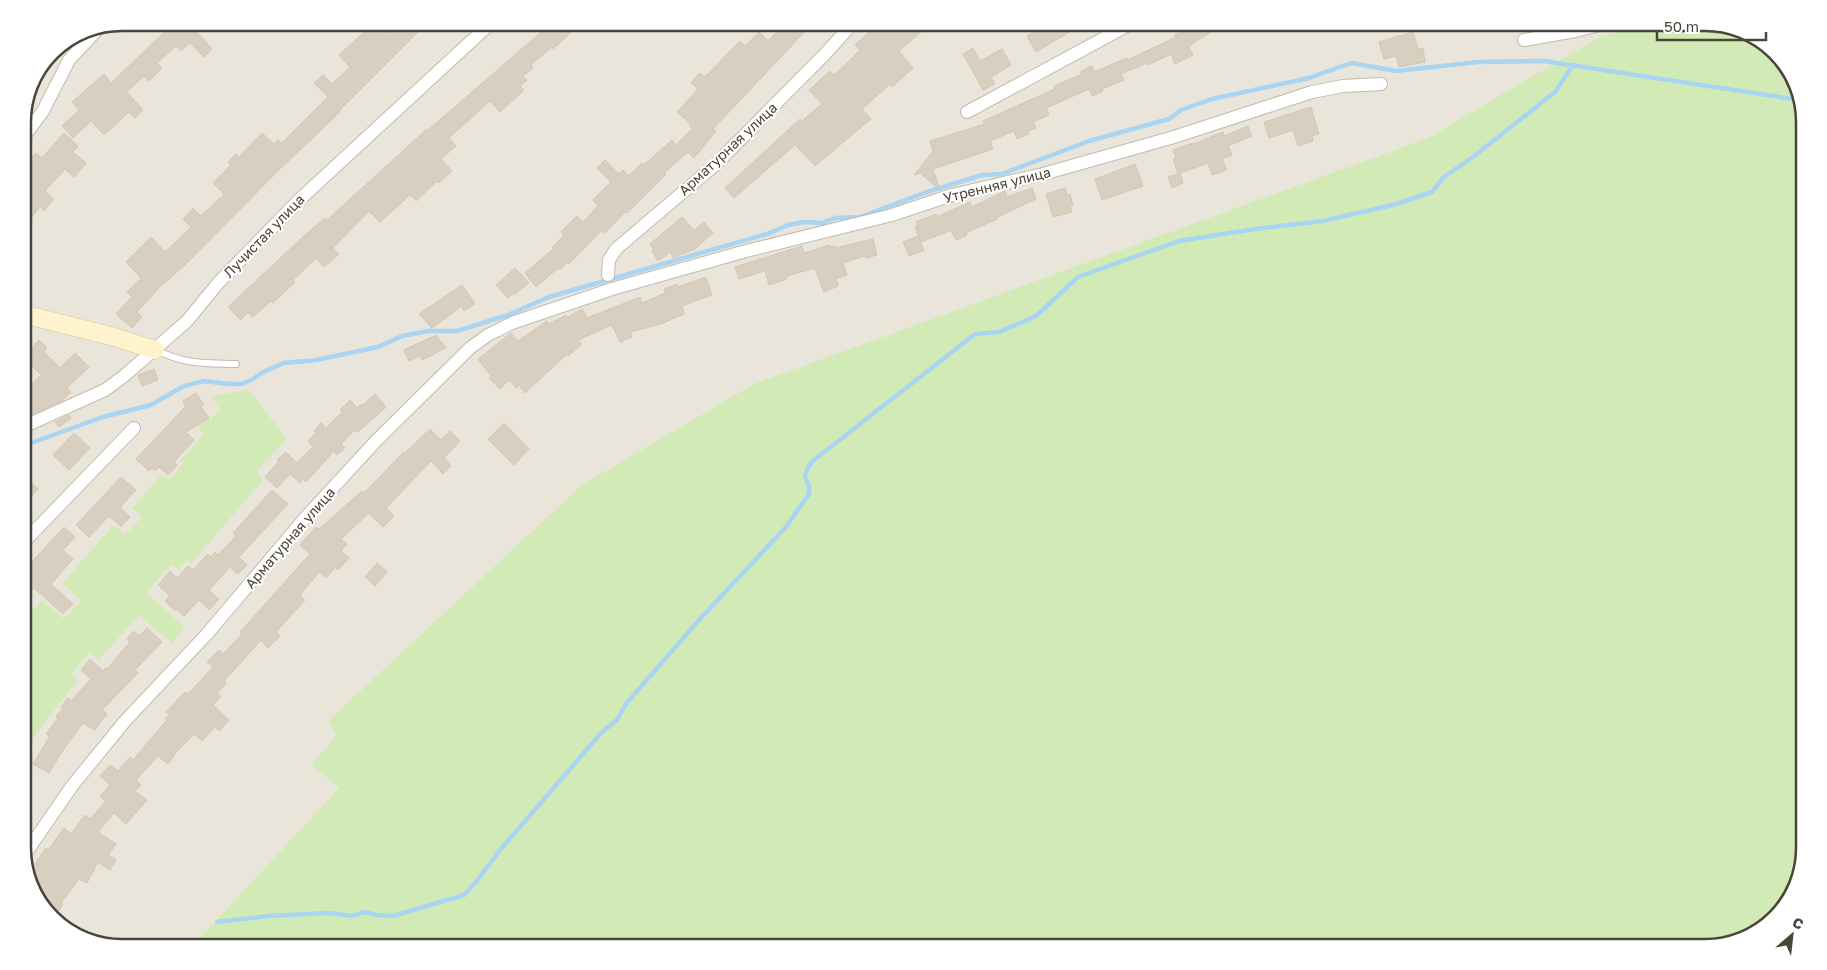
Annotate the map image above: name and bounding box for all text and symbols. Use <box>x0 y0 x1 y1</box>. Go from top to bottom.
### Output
scale bar <box>1657 10 1766 42</box>
text: 50 m <box>1664 17 1699 35</box>
street label: Арматурная улица <box>675 99 780 199</box>
street label: Утренняя улица <box>941 163 1052 206</box>
street label: Лучистая улица <box>220 191 308 281</box>
street label: Арматурная улица <box>241 484 338 592</box>
north arrow <box>1767 910 1817 960</box>
text: С <box>1790 913 1807 933</box>

